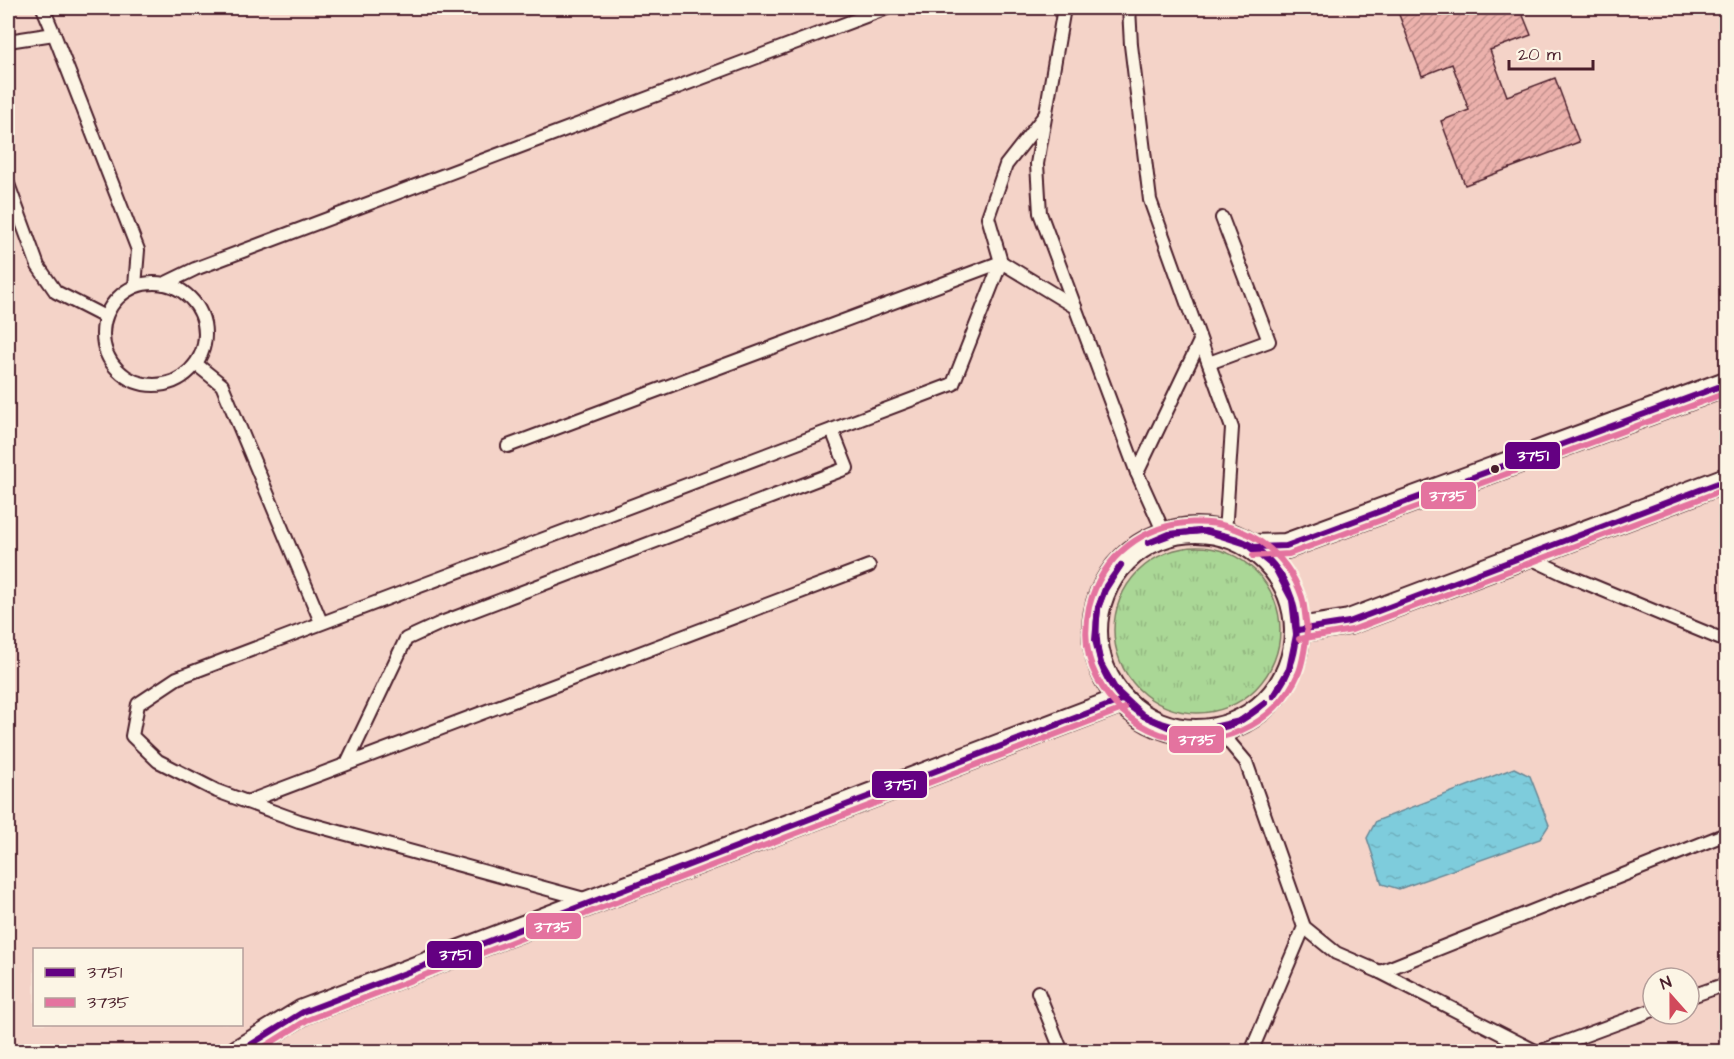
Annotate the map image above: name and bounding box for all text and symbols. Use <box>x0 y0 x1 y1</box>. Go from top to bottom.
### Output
scale bar <box>1509 33 1593 71</box>
text: 20 m <box>1518 42 1561 67</box>
line badge: 3751 <box>1504 441 1561 470</box>
text: 3751 <box>1516 445 1550 467</box>
unlabelled marker <box>1489 463 1501 475</box>
line badge: 3735 <box>1420 481 1477 510</box>
text: 3735 <box>1428 485 1467 507</box>
line badge: 3735 <box>1168 725 1225 754</box>
text: 3735 <box>1177 729 1216 751</box>
line badge: 3751 <box>871 770 928 799</box>
text: 3751 <box>883 774 917 796</box>
line badge: 3735 <box>525 912 582 940</box>
text: 3735 <box>533 916 572 938</box>
line badge: 3751 <box>426 940 483 969</box>
text: 3751 <box>438 944 472 966</box>
legend <box>33 948 243 1026</box>
text: 3751 <box>87 960 122 985</box>
north arrow <box>1641 966 1701 1026</box>
text: N <box>1657 971 1675 995</box>
text: 3735 <box>87 990 129 1015</box>

